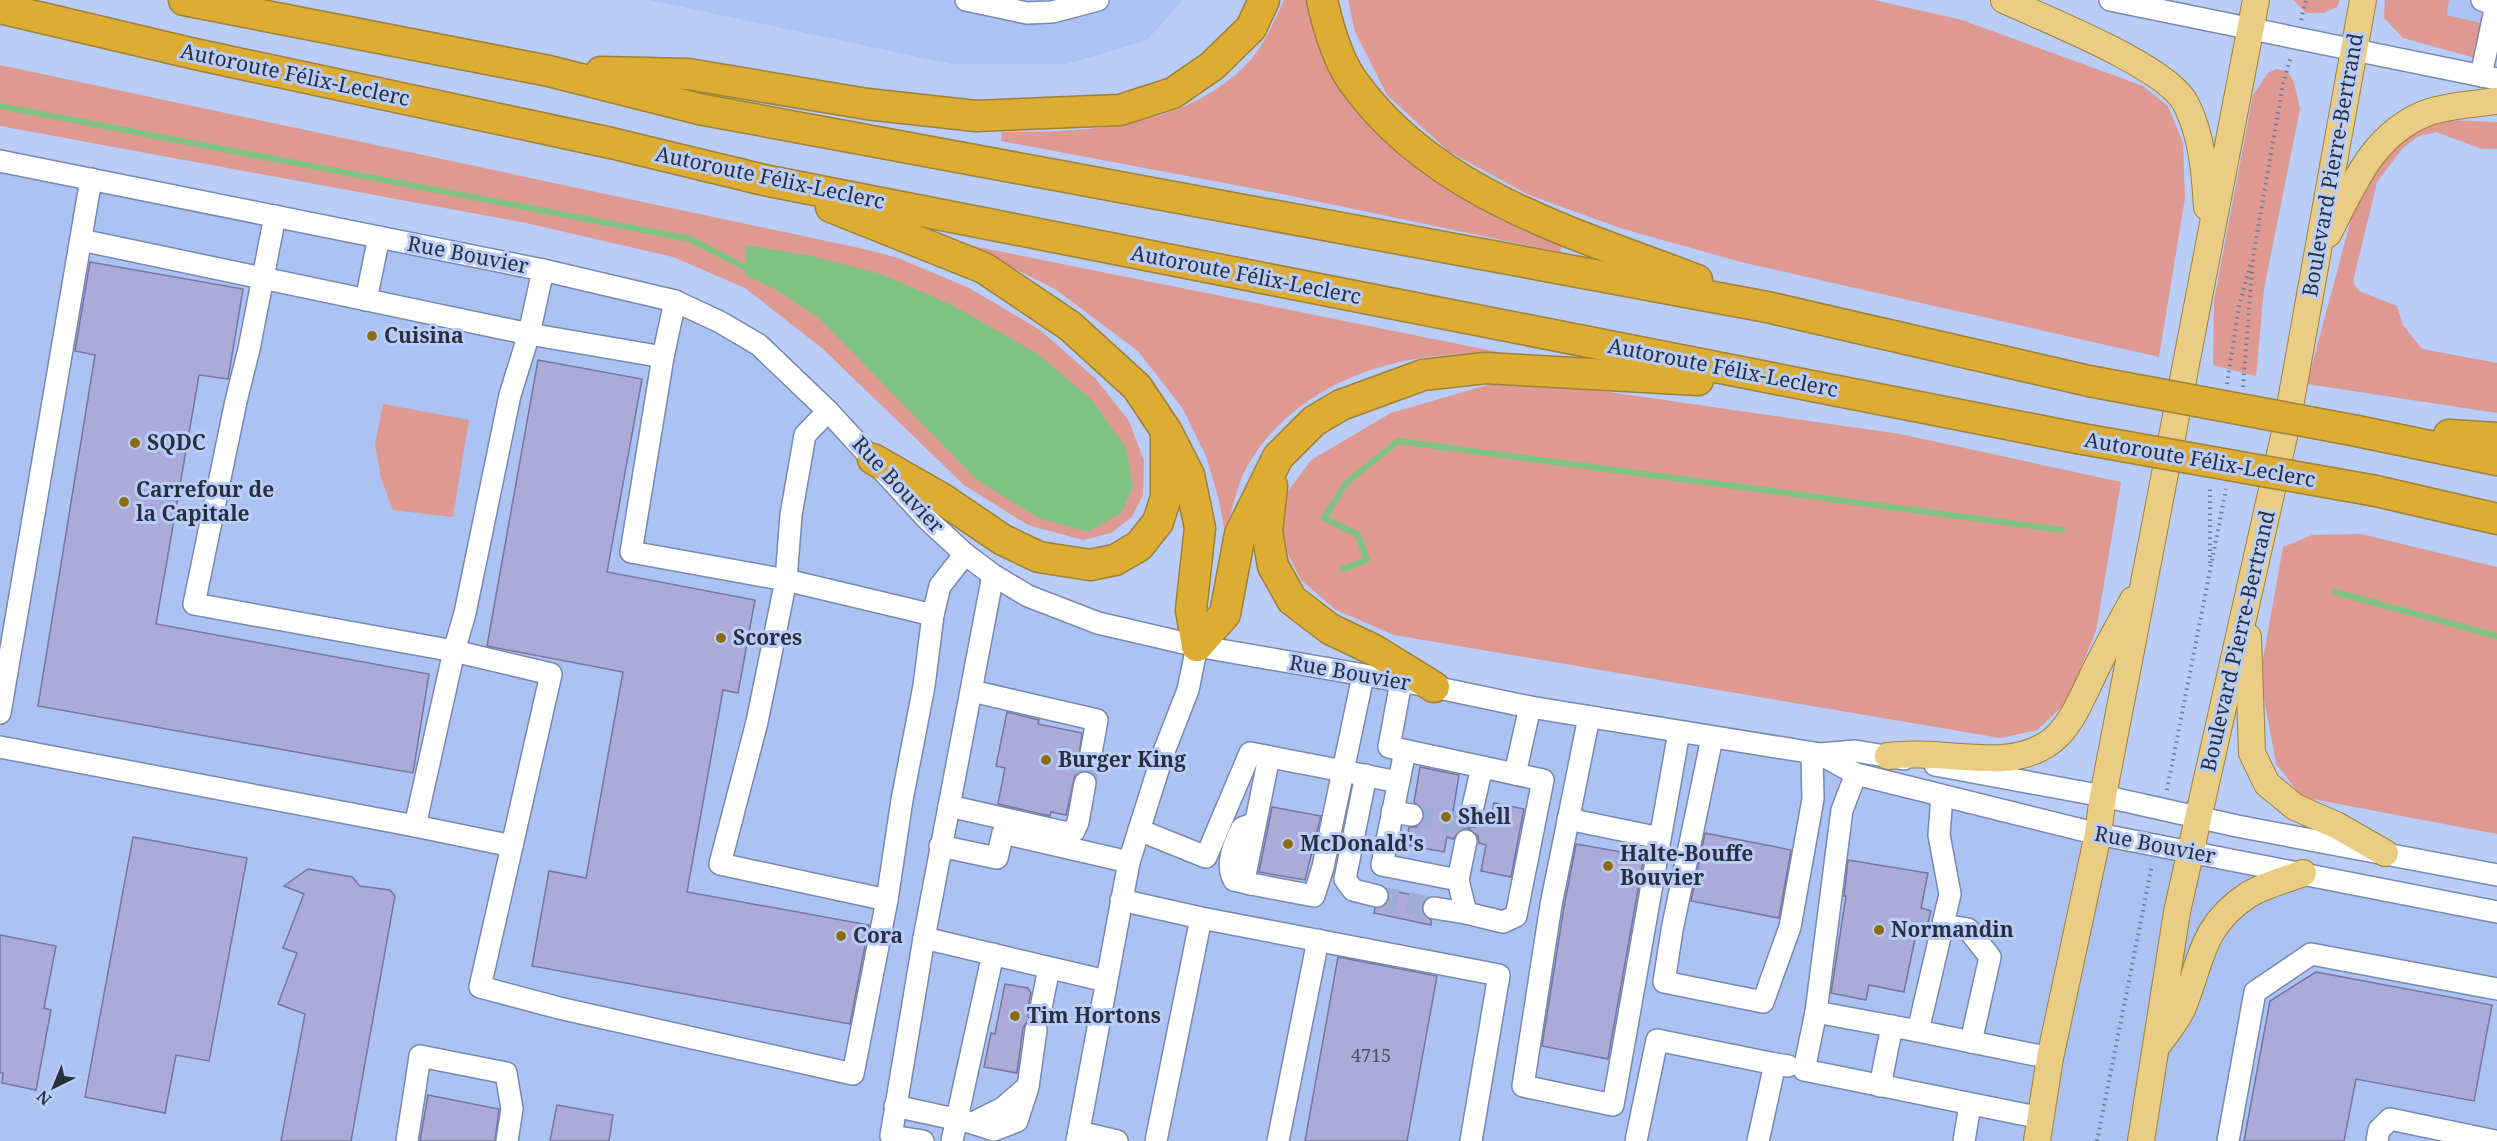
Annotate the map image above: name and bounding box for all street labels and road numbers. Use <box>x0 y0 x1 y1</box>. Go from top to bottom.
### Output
street label: Boulevard Pierre-Bertrand <box>2295 31 2369 299</box>
street label: Autoroute Félix-Leclerc <box>178 36 413 112</box>
street label: Autoroute Félix-Leclerc <box>653 139 888 215</box>
street label: Rue Bouvier <box>405 229 531 280</box>
street label: Autoroute Félix-Leclerc <box>1129 238 1364 310</box>
street label: Autoroute Félix-Leclerc <box>1606 331 1841 403</box>
street label: Autoroute Félix-Leclerc <box>2083 425 2318 493</box>
street label: Rue Bouvier <box>847 430 951 539</box>
street label: Boulevard Pierre-Bertrand <box>2193 507 2281 774</box>
street label: Rue Bouvier <box>1287 648 1413 697</box>
street label: Rue Bouvier <box>2092 819 2218 870</box>

